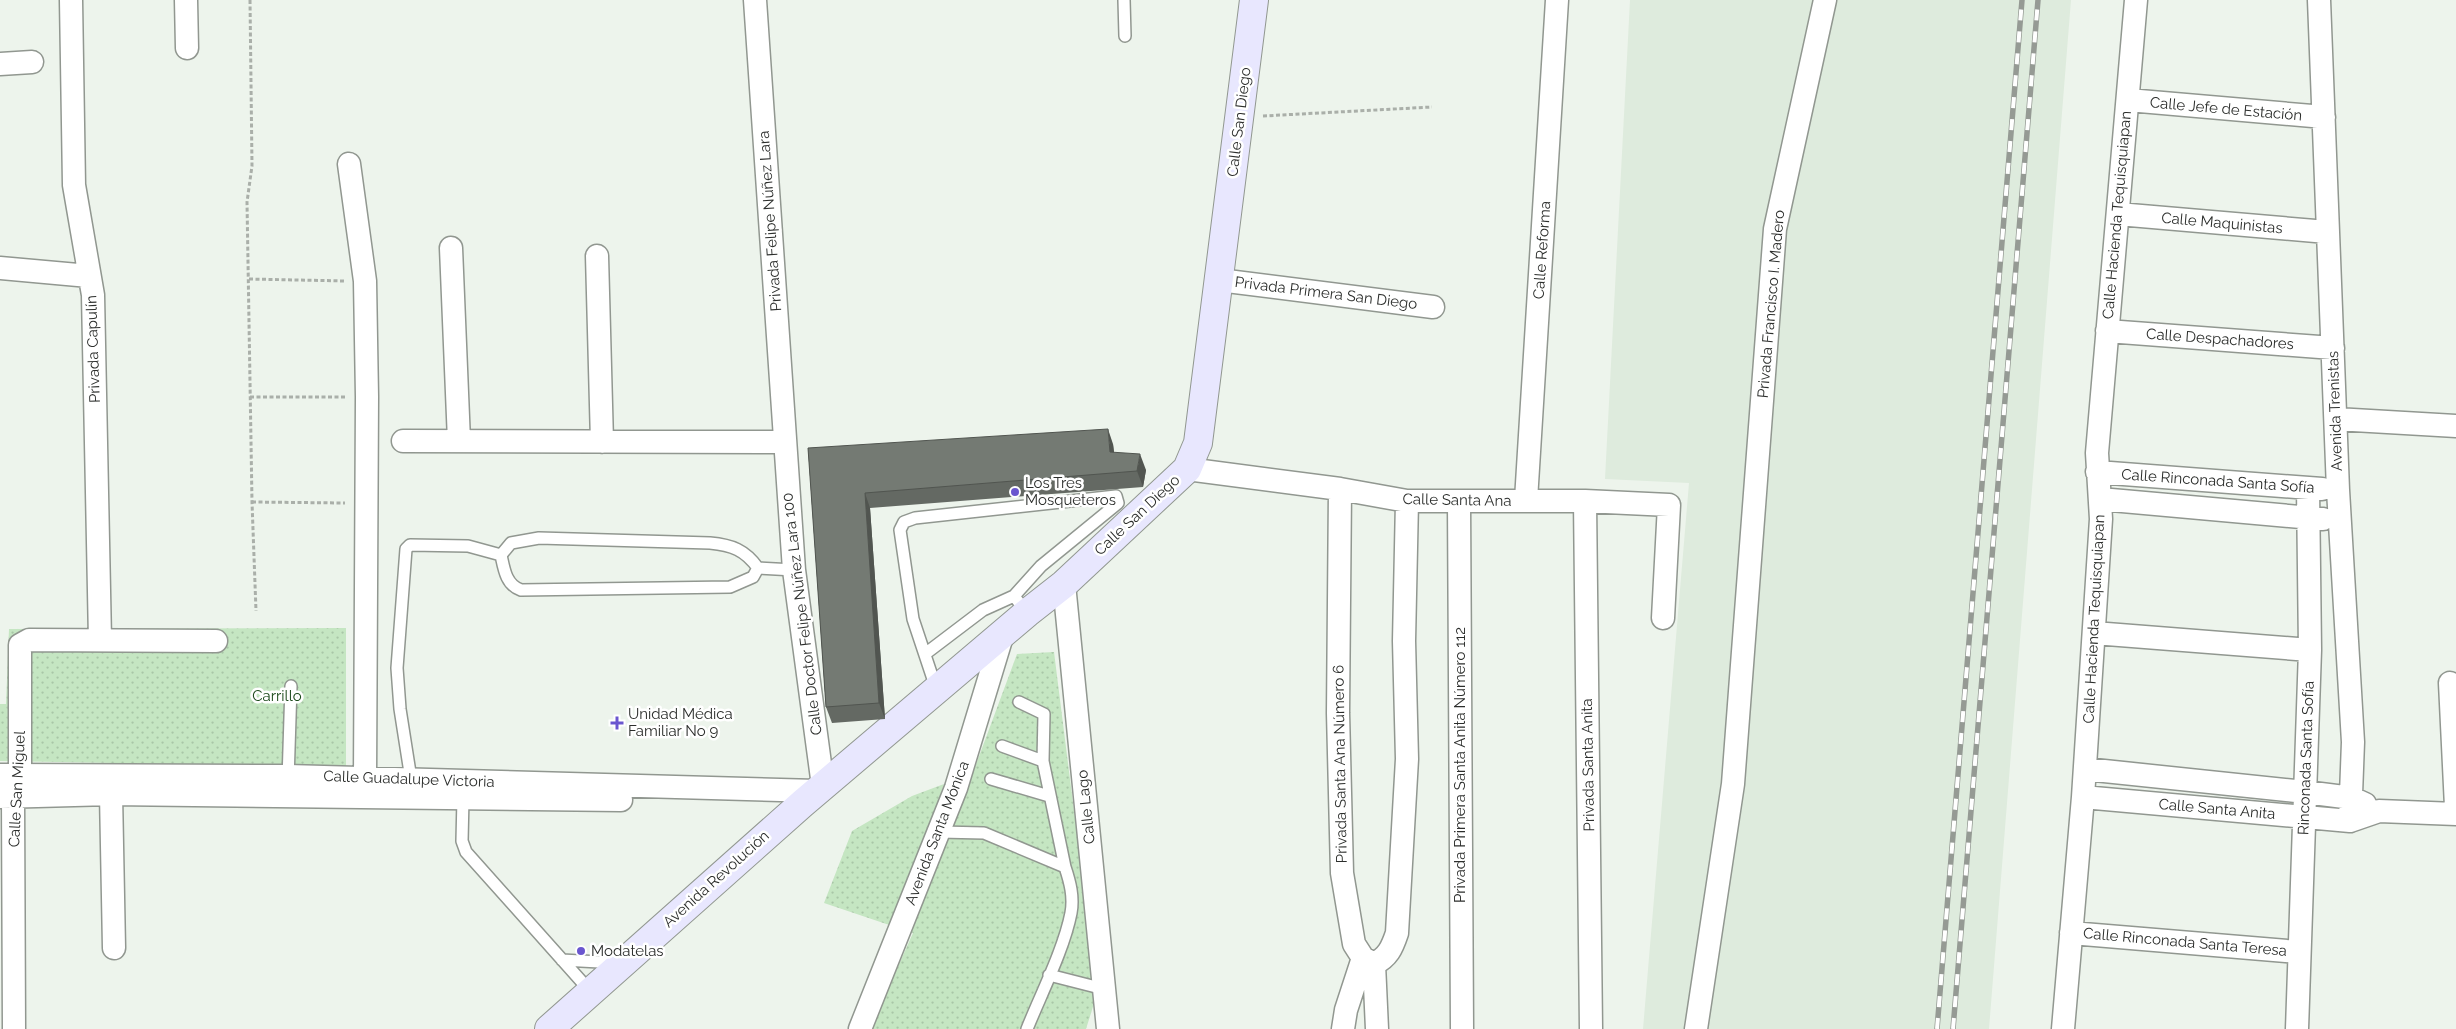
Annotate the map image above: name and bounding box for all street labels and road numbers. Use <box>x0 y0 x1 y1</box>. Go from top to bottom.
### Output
street label: Calle San Diego <box>1223 66 1255 178</box>
street label: Calle Jefe de Estación <box>2149 93 2303 125</box>
street label: Calle Hacienda Tequisquiapan <box>2099 110 2135 320</box>
street label: Privada Felipe Núñez Lara <box>755 130 785 312</box>
street label: Calle Reforma <box>1530 200 1554 300</box>
street label: Privada Francisco I. Madero <box>1754 209 1788 399</box>
street label: Calle Maquinistas <box>2161 209 2283 237</box>
street label: Privada Primera San Diego <box>1234 273 1418 313</box>
street label: Privada Capulín <box>82 295 104 403</box>
street label: Calle Despachadores <box>2146 325 2294 353</box>
street label: Avenida Trenistas <box>2324 351 2346 471</box>
street label: Calle Rinconada Santa Sofía <box>2121 465 2315 497</box>
street label: Calle San Diego <box>1091 471 1183 559</box>
street label: Calle Santa Ana <box>1402 490 1512 510</box>
street label: Calle Doctor Felipe Núñez Lara 100 <box>778 492 826 736</box>
street label: Calle Hacienda Tequisquiapan <box>2080 514 2108 724</box>
street label: Privada Primera Santa Anita Número 112 <box>1451 627 1469 903</box>
street label: Privada Santa Ana Número 6 <box>1329 665 1351 863</box>
street label: Rinconada Santa Sofía <box>2294 681 2318 835</box>
street label: Privada Santa Anita <box>1578 698 1598 832</box>
street label: Calle San Miguel <box>5 729 29 848</box>
street label: Avenida Santa Mónica <box>901 758 973 908</box>
street label: Calle Guadalupe Victoria <box>323 767 495 791</box>
street label: Calle Lago <box>1073 769 1099 845</box>
street label: Calle Santa Anita <box>2158 795 2276 823</box>
street label: Avenida Revolución <box>659 827 773 931</box>
street label: Calle Rinconada Santa Teresa <box>2082 924 2288 960</box>

